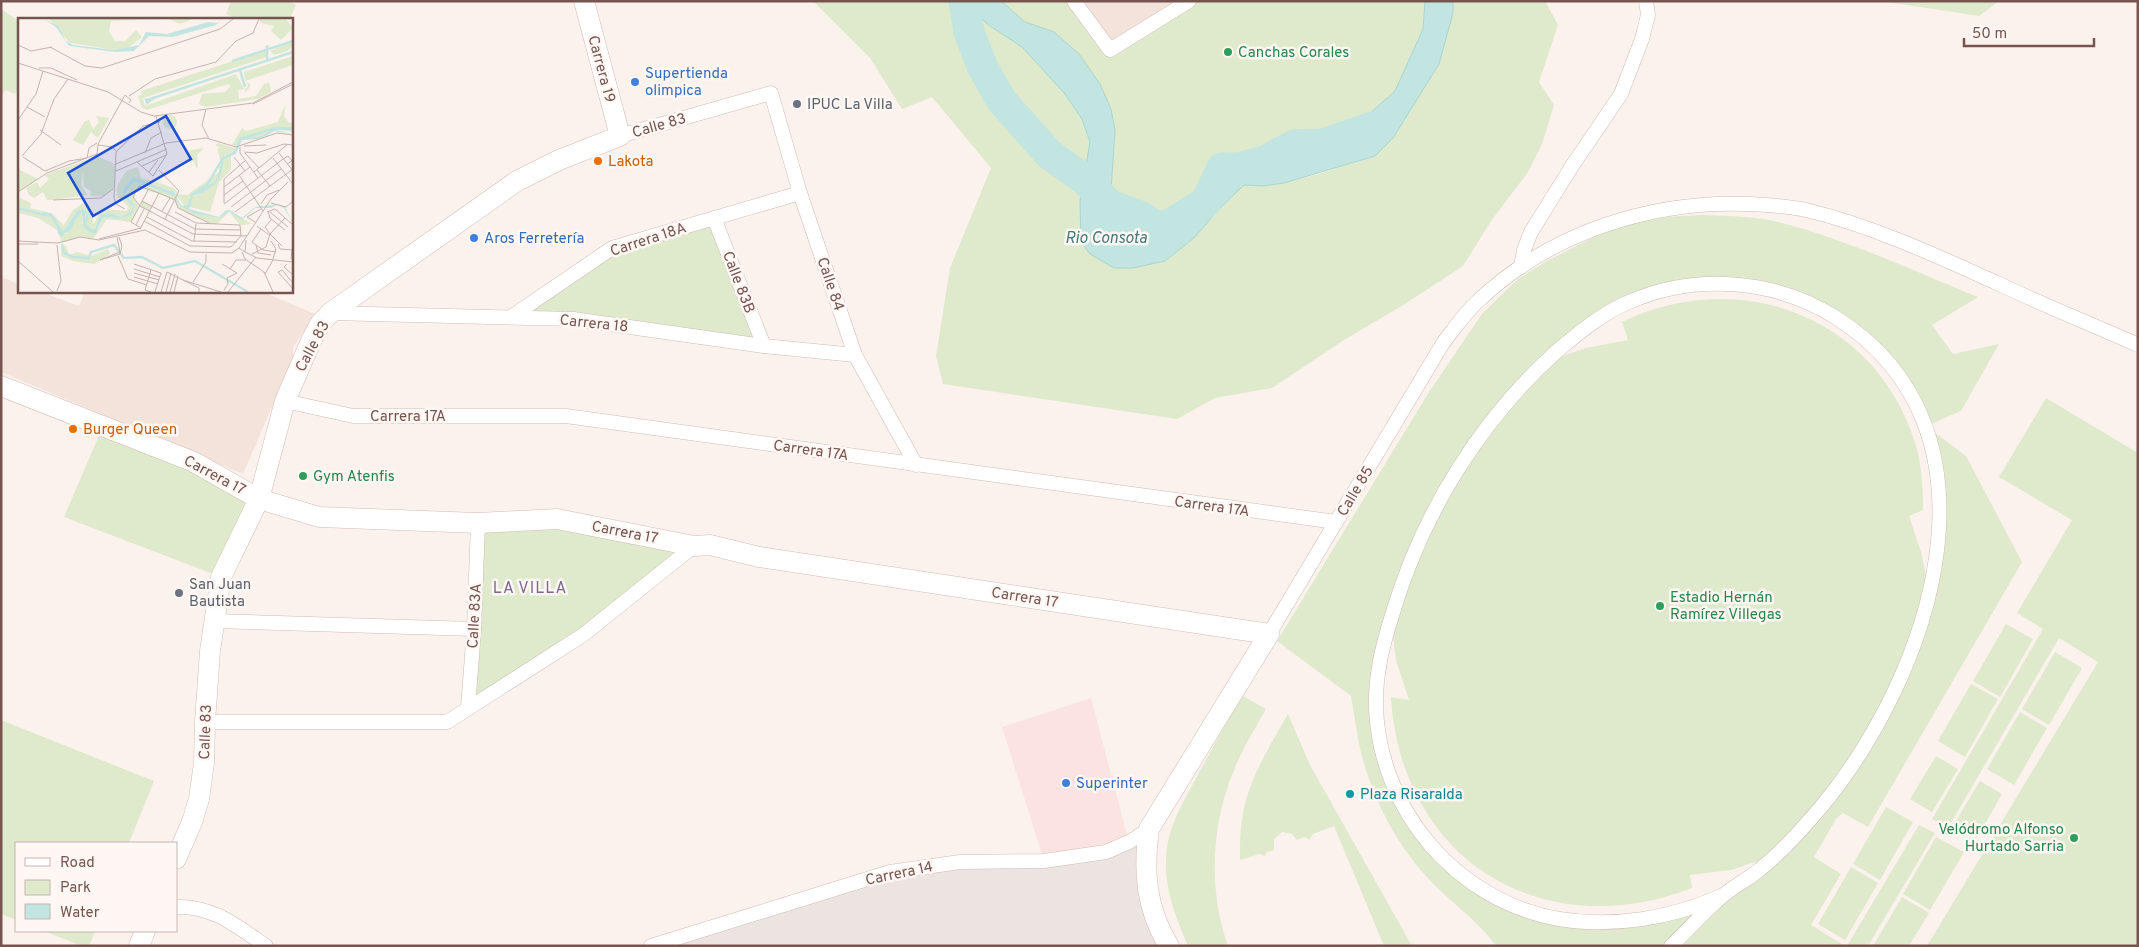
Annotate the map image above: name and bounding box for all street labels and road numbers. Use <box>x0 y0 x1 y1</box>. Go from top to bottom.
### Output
street label: Carrera 19 <box>582 34 619 105</box>
street label: Calle 83 <box>630 110 689 143</box>
street label: Carrera 18A <box>608 219 689 262</box>
street label: Calle 83B <box>717 249 758 316</box>
street label: Calle 84 <box>812 255 848 314</box>
street label: Carrera 18 <box>559 311 629 338</box>
street label: Calle 83 <box>292 318 335 376</box>
street label: Carrera 17A <box>370 408 446 427</box>
street label: Carrera 17A <box>772 437 850 466</box>
street label: Carrera 17 <box>180 452 249 501</box>
street label: Calle 85 <box>1334 463 1379 520</box>
street label: Carrera 17A <box>1173 493 1251 522</box>
street label: Carrera 17 <box>590 518 660 549</box>
street label: Calle 83A <box>464 583 487 649</box>
street label: Carrera 17 <box>990 584 1060 613</box>
street label: Calle 83 <box>196 704 217 760</box>
street label: Carrera 14 <box>864 858 935 891</box>

